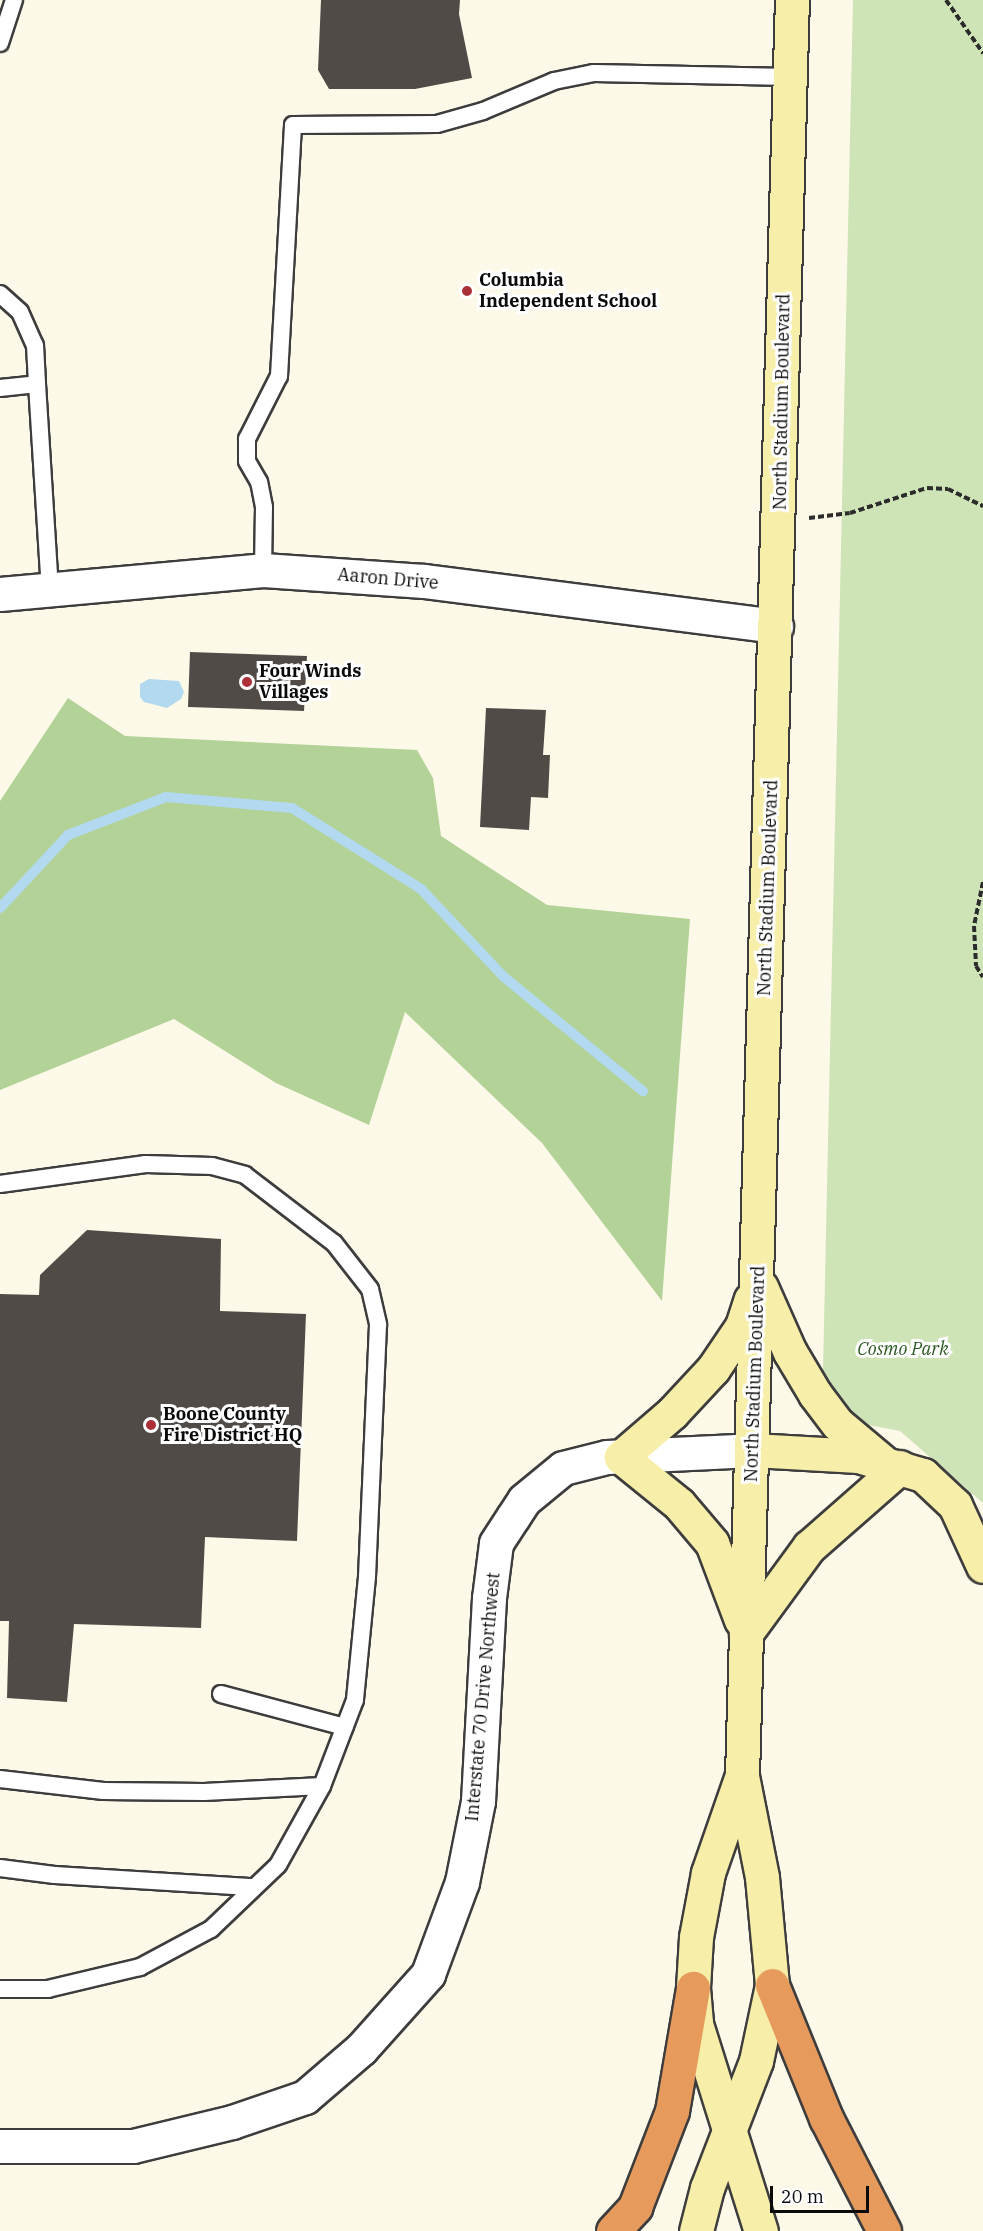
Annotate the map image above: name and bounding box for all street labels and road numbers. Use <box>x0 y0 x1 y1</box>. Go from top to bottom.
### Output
street label: North Stadium Boulevard <box>769 294 795 510</box>
street label: Aaron Drive <box>337 564 439 594</box>
street label: North Stadium Boulevard <box>753 780 783 996</box>
street label: North Stadium Boulevard <box>740 1266 770 1482</box>
street label: Interstate 70 Drive Northwest <box>461 1571 505 1823</box>

